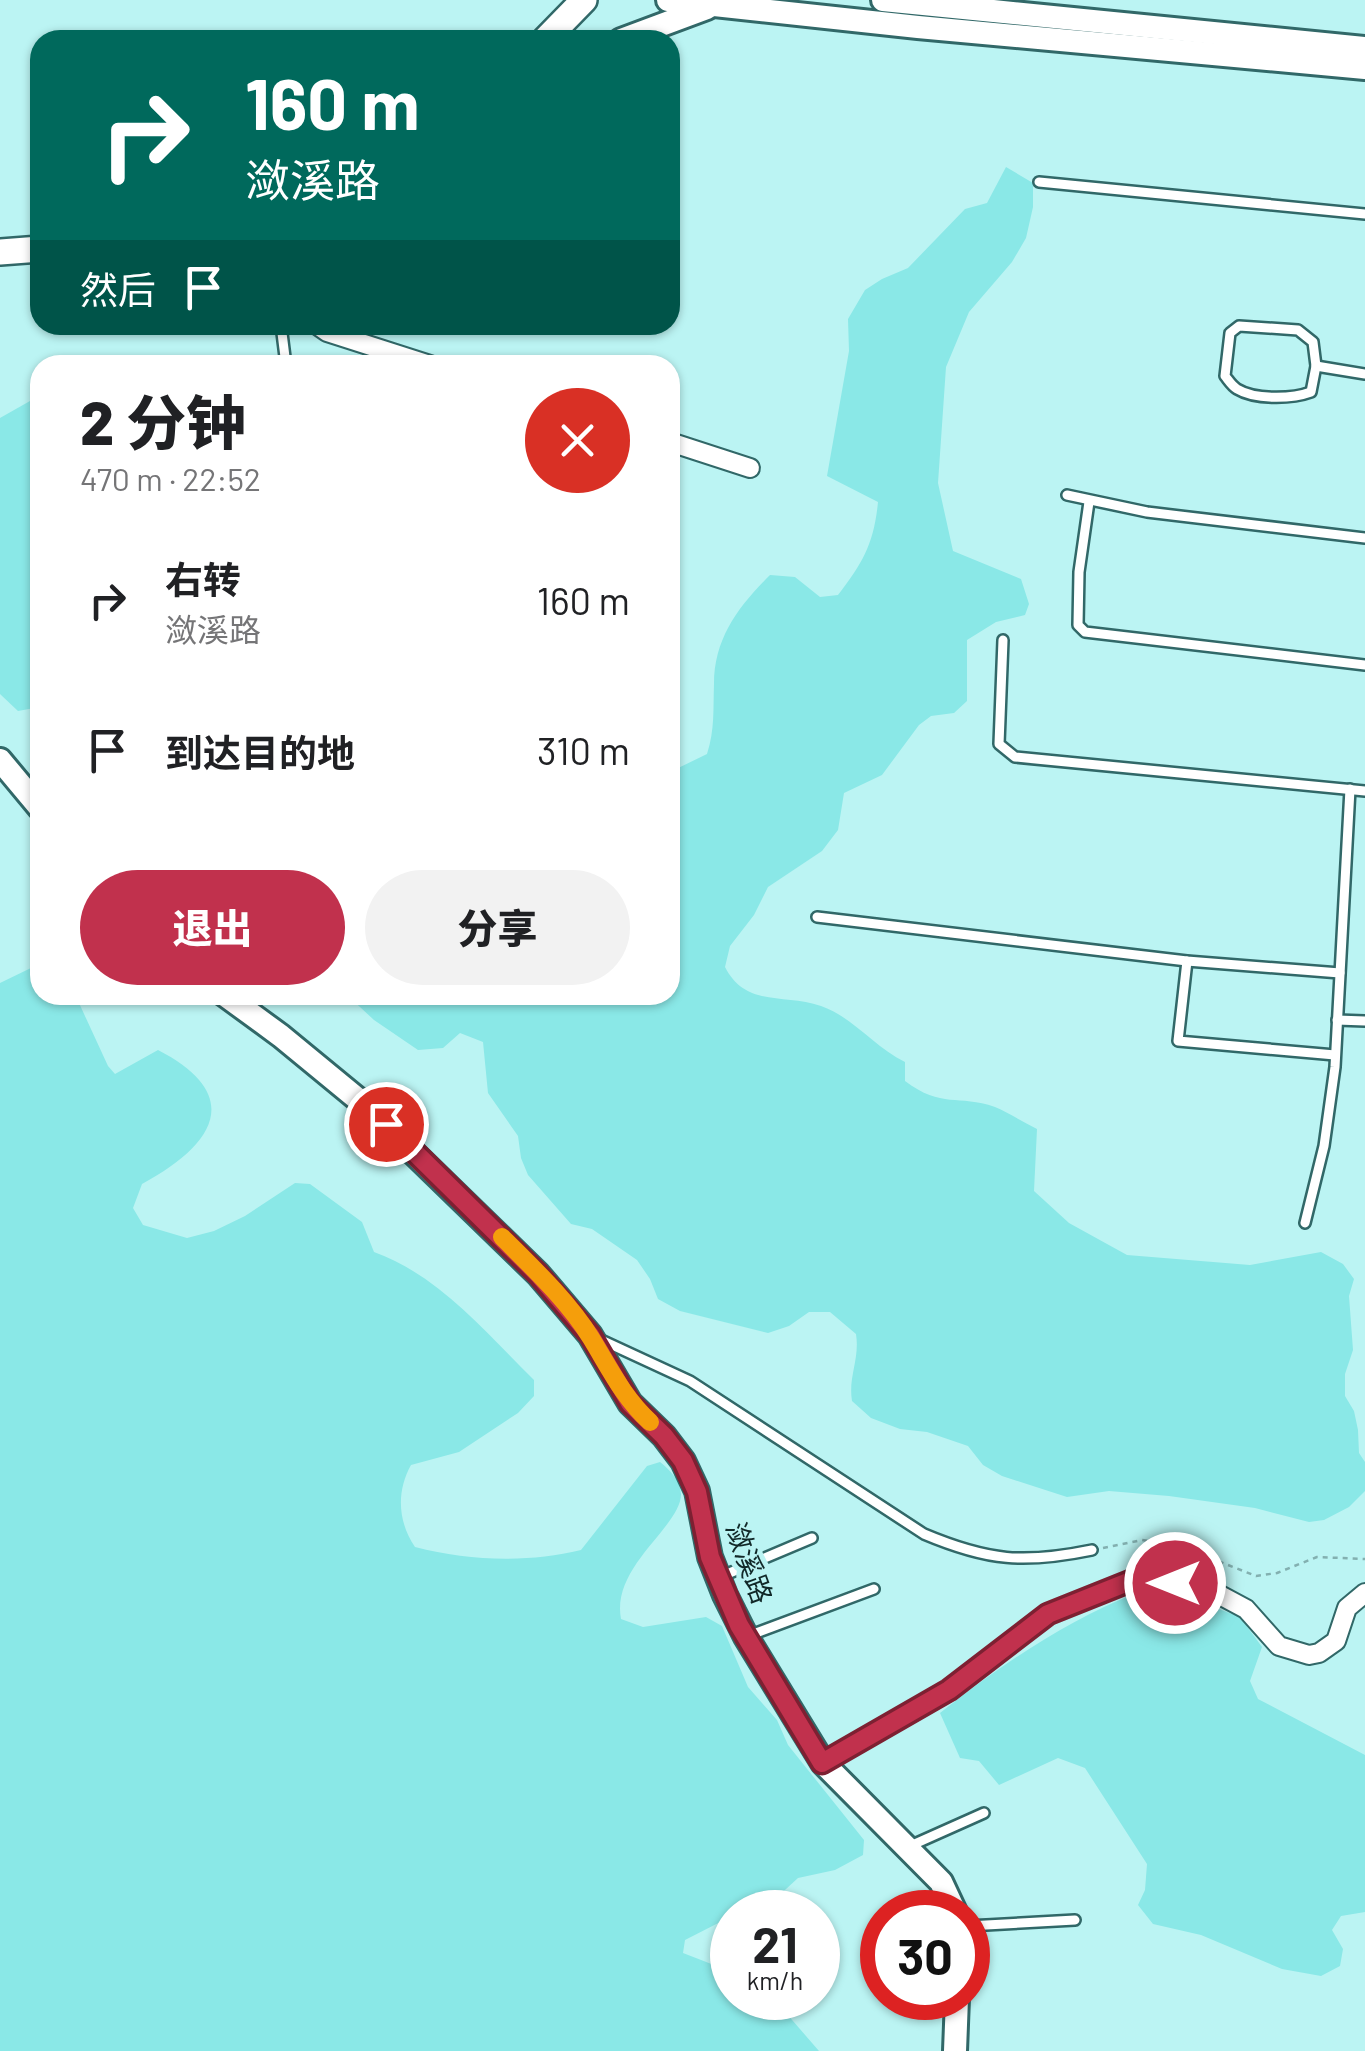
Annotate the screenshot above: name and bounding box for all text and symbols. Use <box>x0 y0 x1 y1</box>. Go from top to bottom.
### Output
text: 160 m <box>245 60 420 144</box>
icon: right <box>80 70 210 200</box>
text: 潋溪路 <box>245 152 380 206</box>
icon: arrive <box>176 260 231 315</box>
text: 然后 <box>80 266 156 312</box>
text: 2 分钟 <box>80 385 246 457</box>
button: close <box>525 388 630 493</box>
text: 470 m · 22:52 <box>80 459 261 497</box>
text: 右转 <box>165 556 241 602</box>
icon: right <box>80 573 135 628</box>
text: 160 m <box>537 577 630 623</box>
text: 潋溪路 <box>165 610 261 648</box>
icon: arrive <box>80 723 135 778</box>
text: 310 m <box>537 727 630 773</box>
text: 到达目的地 <box>165 729 355 775</box>
button: 退出 <box>80 870 345 985</box>
button: 分享 <box>365 870 630 985</box>
pin <box>344 1082 429 1167</box>
icon: arrive <box>359 1097 414 1152</box>
street label: 潋溪路 <box>720 1517 780 1608</box>
position arrow <box>1123 1531 1227 1635</box>
speed limit sign: 30 <box>860 1890 990 2020</box>
text: 21 <box>752 1913 798 1973</box>
text: km/h <box>747 1965 803 1995</box>

